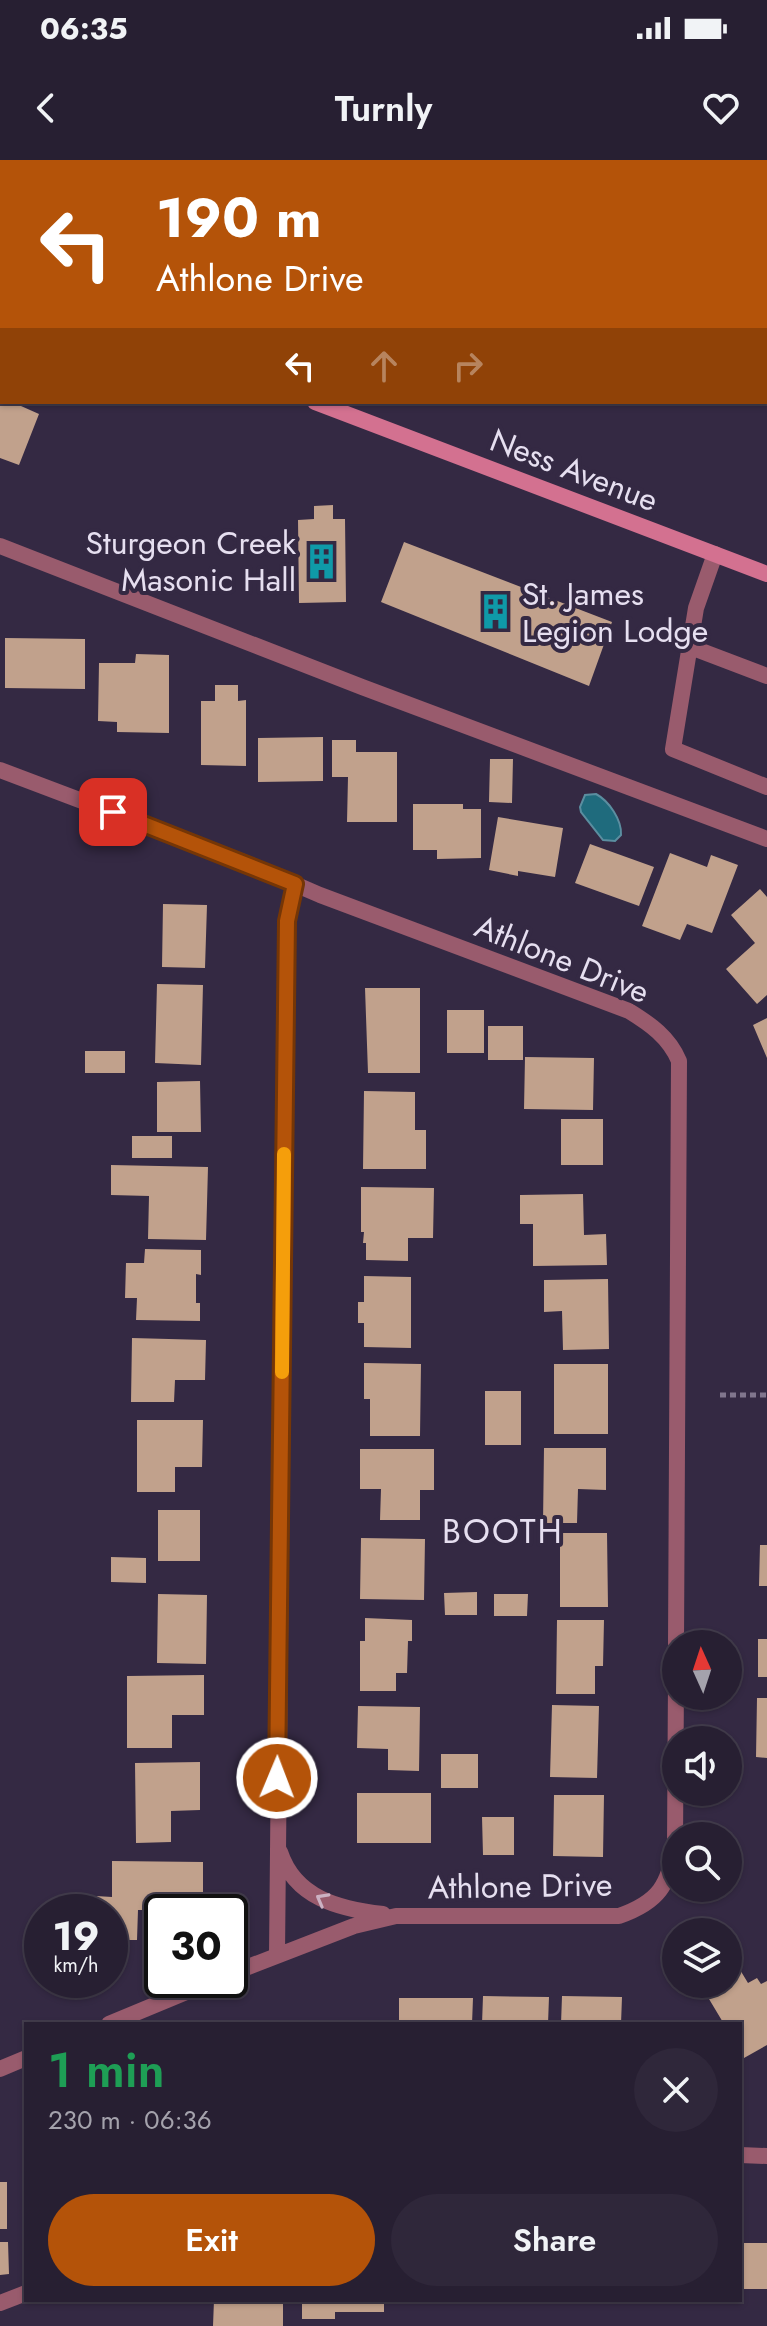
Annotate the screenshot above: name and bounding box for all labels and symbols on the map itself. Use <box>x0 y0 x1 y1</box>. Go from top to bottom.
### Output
street label: Ness Avenue <box>483 417 665 523</box>
place label: Sturgeon Creek Masonic Hall <box>85 520 297 603</box>
building icon: Sturgeon Creek Masonic Hall <box>303 542 341 580</box>
place label: St. James Legion Lodge <box>522 571 708 654</box>
building icon: St. James Legion Lodge <box>477 593 515 631</box>
pin <box>79 778 147 846</box>
street label: Athlone Drive <box>468 903 656 1015</box>
district label: BOOTH <box>442 1507 564 1556</box>
north arrow <box>662 1630 742 1710</box>
position arrow <box>235 1736 319 1820</box>
street label: Athlone Drive <box>427 1861 613 1911</box>
one-way arrow <box>316 1893 331 1909</box>
speed limit sign: 30 <box>144 1894 248 1998</box>

